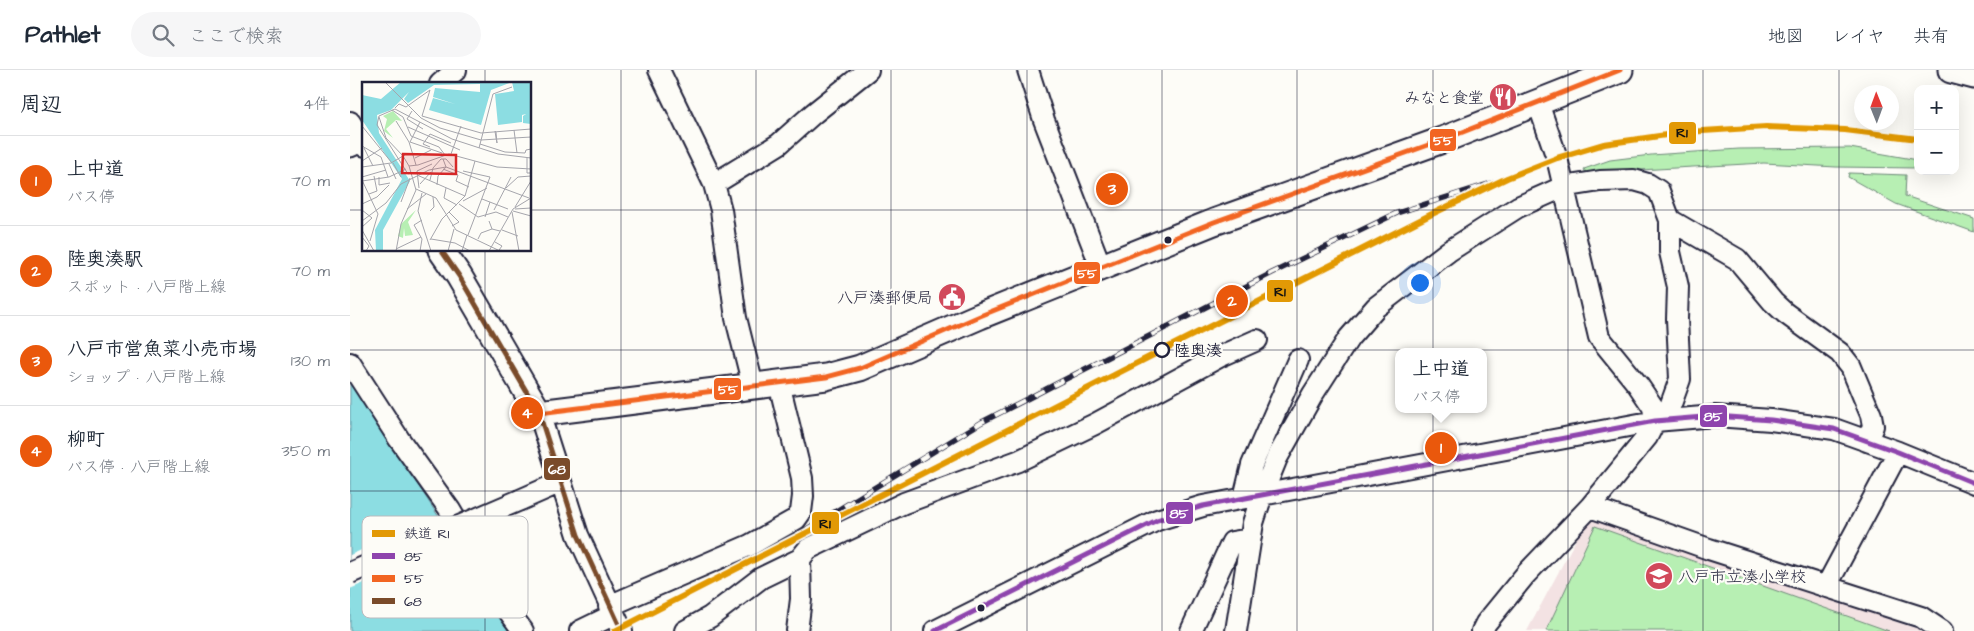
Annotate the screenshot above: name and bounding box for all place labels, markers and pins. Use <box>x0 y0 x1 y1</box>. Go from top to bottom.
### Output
restaurant icon: みなと食堂 <box>1488 82 1518 112</box>
place label: みなと食堂 <box>1404 87 1484 109</box>
pin: 3 <box>1096 170 1128 208</box>
unlabelled marker <box>1163 235 1173 245</box>
public building icon: 八戸湊郵便局 <box>937 282 967 312</box>
pin: 2 <box>1216 282 1248 320</box>
place label: 八戸湊郵便局 <box>837 287 933 309</box>
place label: 陸奥湊 <box>1174 340 1222 362</box>
marker: 陸奥湊 <box>1154 342 1170 358</box>
pin: 4 <box>511 394 543 432</box>
pin: 1 <box>1425 429 1457 467</box>
school or university icon: 八戸市立湊小学校 <box>1644 561 1674 591</box>
place label: 八戸市立湊小学校 <box>1678 566 1806 588</box>
unlabelled marker <box>976 603 986 613</box>

